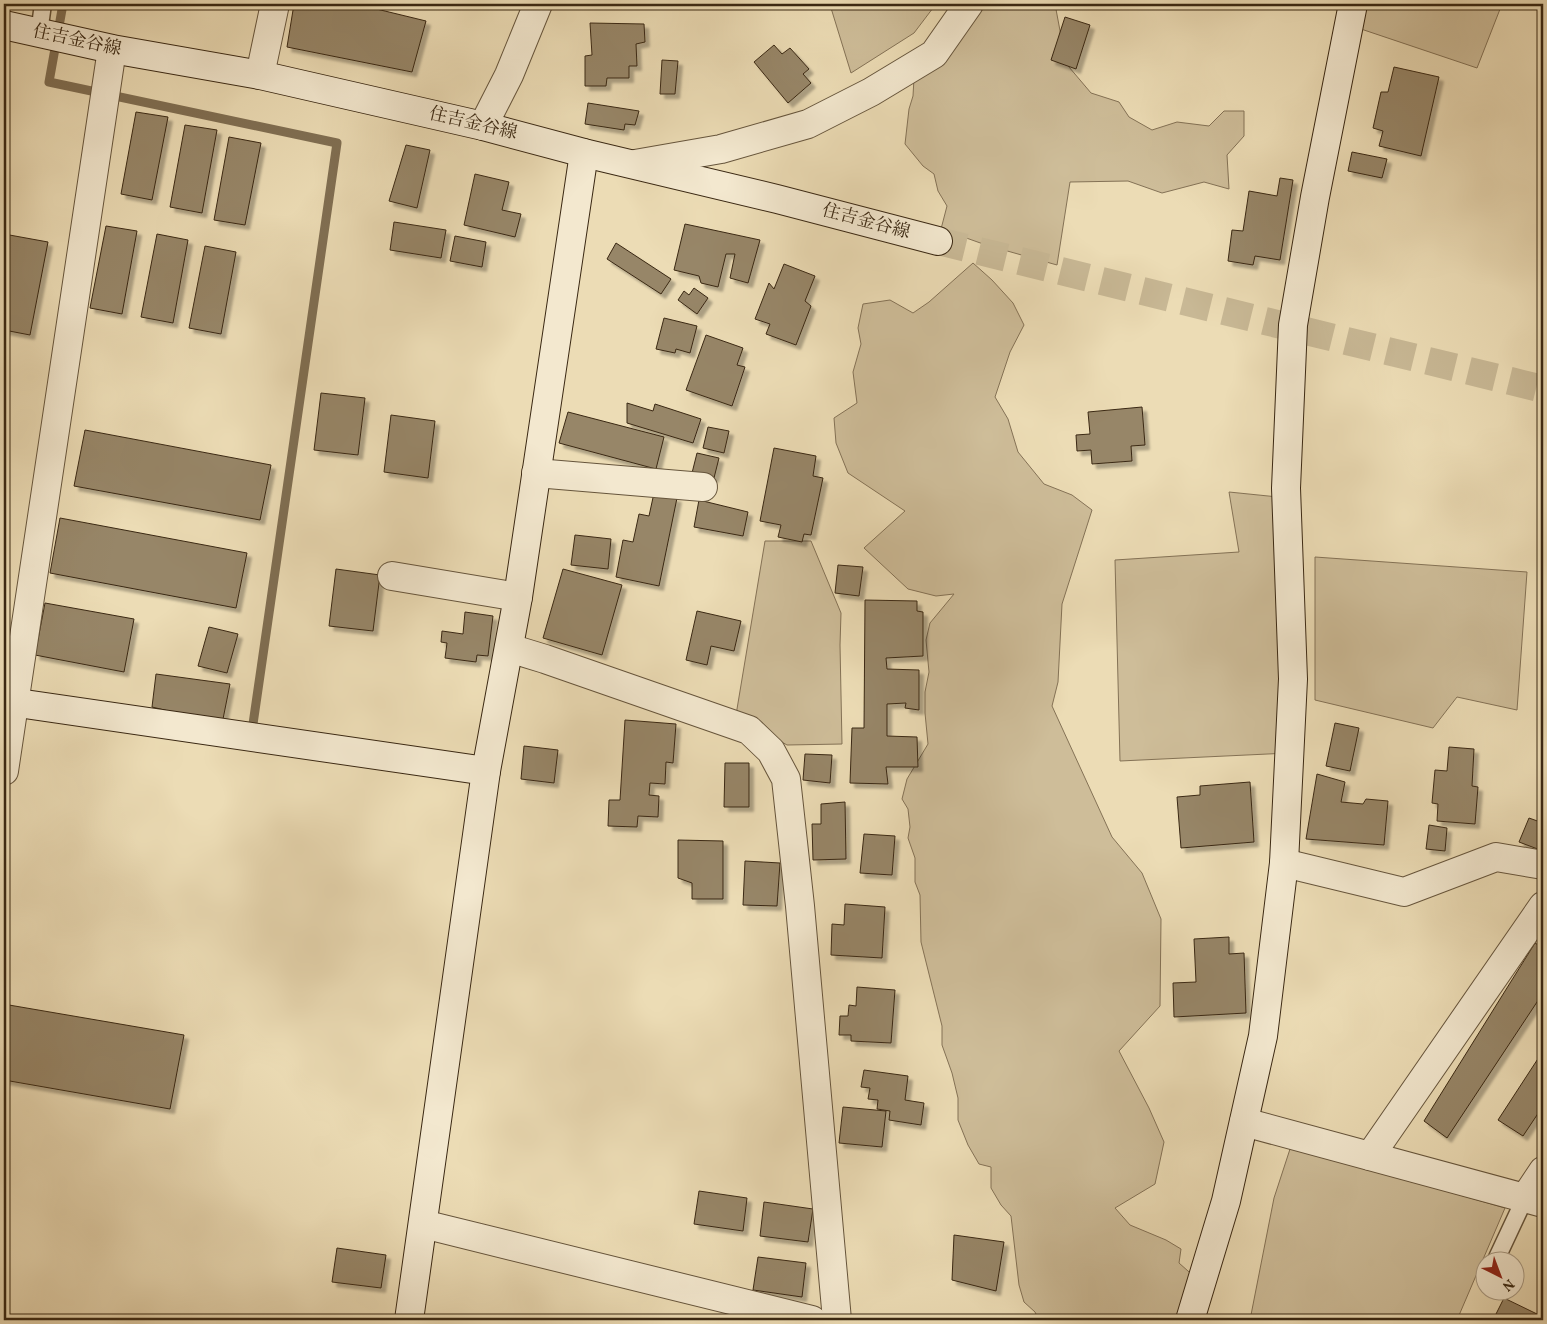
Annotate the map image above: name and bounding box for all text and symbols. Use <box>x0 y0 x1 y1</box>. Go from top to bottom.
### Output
street label: 住吉金谷線 <box>30 19 124 63</box>
street label: 住吉金谷線 <box>426 102 520 146</box>
street label: 住吉金谷線 <box>819 198 913 246</box>
north arrow <box>1474 1252 1524 1302</box>
text: N <box>1498 1274 1518 1295</box>

